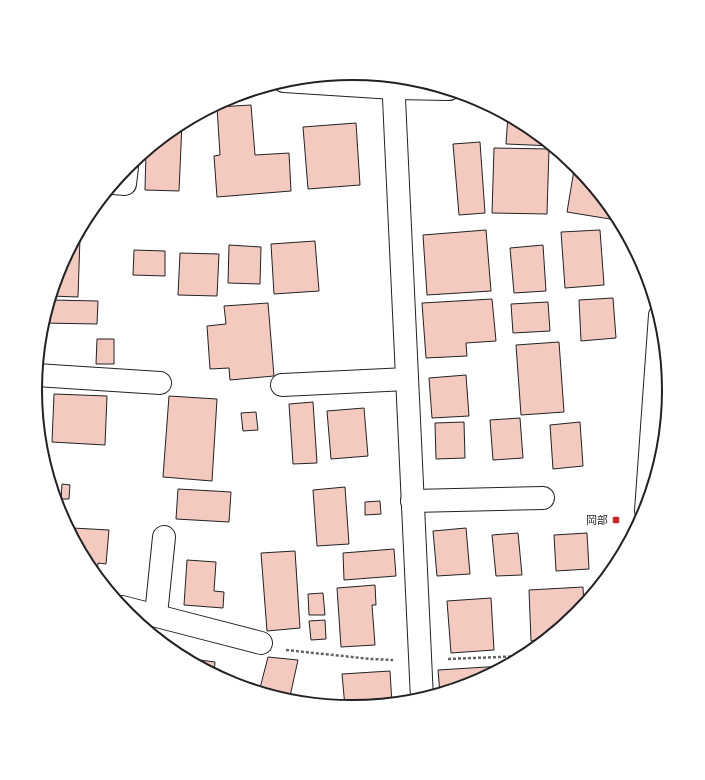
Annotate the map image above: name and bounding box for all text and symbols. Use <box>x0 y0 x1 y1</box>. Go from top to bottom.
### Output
place label: 岡部 <box>586 513 608 527</box>
marker: 岡部 <box>611 515 621 525</box>

